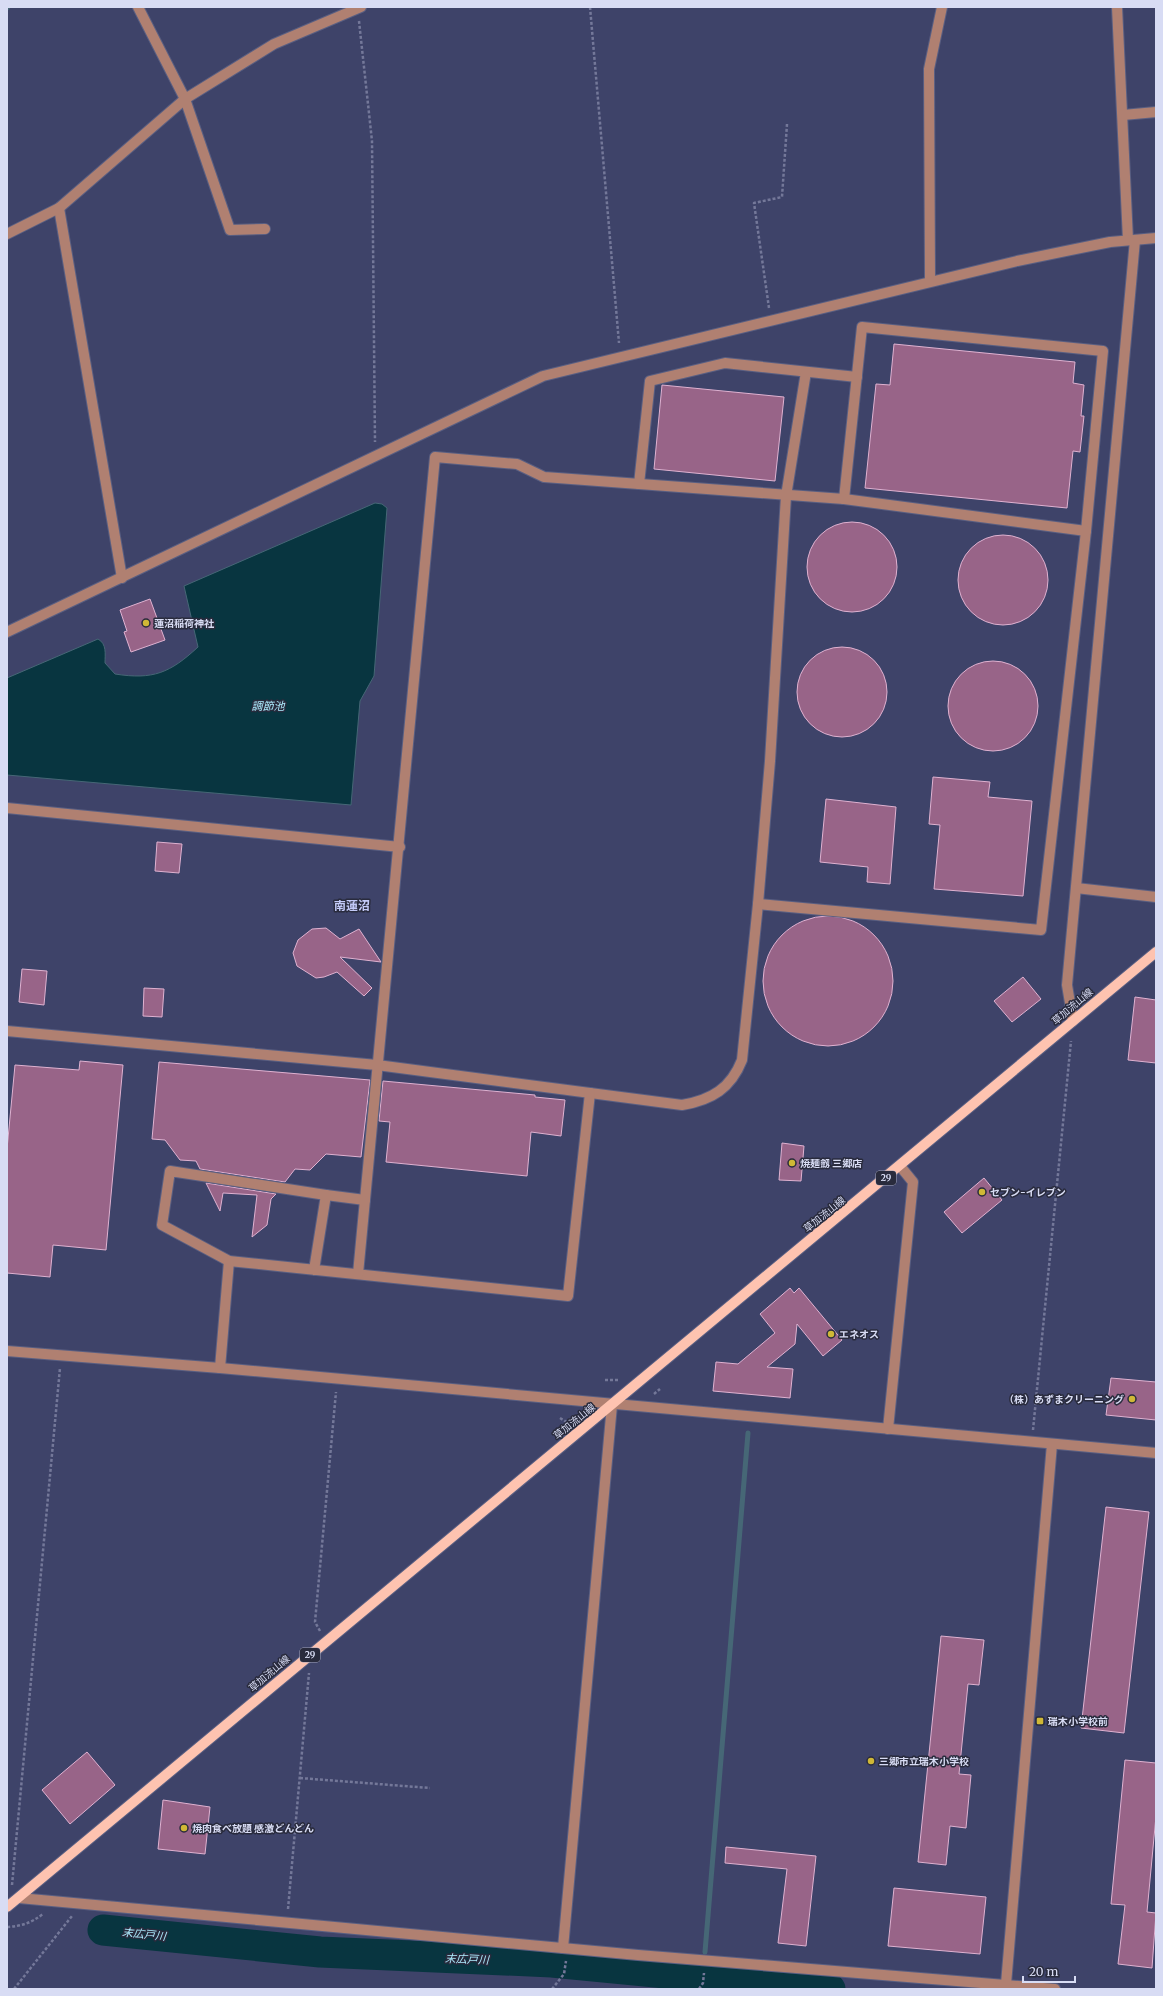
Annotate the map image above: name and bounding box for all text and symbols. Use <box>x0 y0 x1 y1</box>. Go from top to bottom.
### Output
place label: 蓮沼稲荷神社 <box>154 617 215 630</box>
marker: 蓮沼稲荷神社 <box>141 618 151 628</box>
water label: 調節池 <box>252 699 285 713</box>
district label: 南蓮沼 <box>334 898 370 913</box>
street label: 草加流山線 <box>1049 985 1096 1027</box>
place label: 焼麺劔 三郷店 <box>800 1157 862 1170</box>
marker: 焼麺劔 三郷店 <box>787 1158 797 1168</box>
road number: 29 <box>876 1171 896 1185</box>
place label: セブン-イレブン <box>990 1186 1066 1199</box>
marker: セブン-イレブン <box>977 1187 987 1197</box>
street label: 草加流山線 <box>801 1194 848 1235</box>
place label: エネオス <box>839 1328 879 1341</box>
marker: エネオス <box>826 1329 836 1339</box>
place label: （株）あずまクリーニング <box>1004 1393 1124 1406</box>
marker: （株）あずまクリーニング <box>1127 1394 1137 1404</box>
street label: 草加流山線 <box>551 1401 598 1442</box>
road number: 29 <box>300 1648 320 1662</box>
street label: 草加流山線 <box>246 1652 293 1694</box>
place label: 瑞木小学校前 <box>1048 1715 1108 1728</box>
marker: 瑞木小学校前 <box>1035 1716 1045 1726</box>
place label: 三郷市立瑞木小学校 <box>879 1755 969 1768</box>
marker: 三郷市立瑞木小学校 <box>866 1756 876 1766</box>
place label: 焼肉食べ放題 感激どんどん <box>192 1822 314 1835</box>
marker: 焼肉食べ放題 感激どんどん <box>179 1823 189 1833</box>
water label: 末広戸川 <box>121 1925 168 1943</box>
water label: 末広戸川 <box>445 1951 490 1967</box>
scale bar <box>1023 1958 1075 1984</box>
text: 20 m <box>1029 1964 1058 1979</box>

